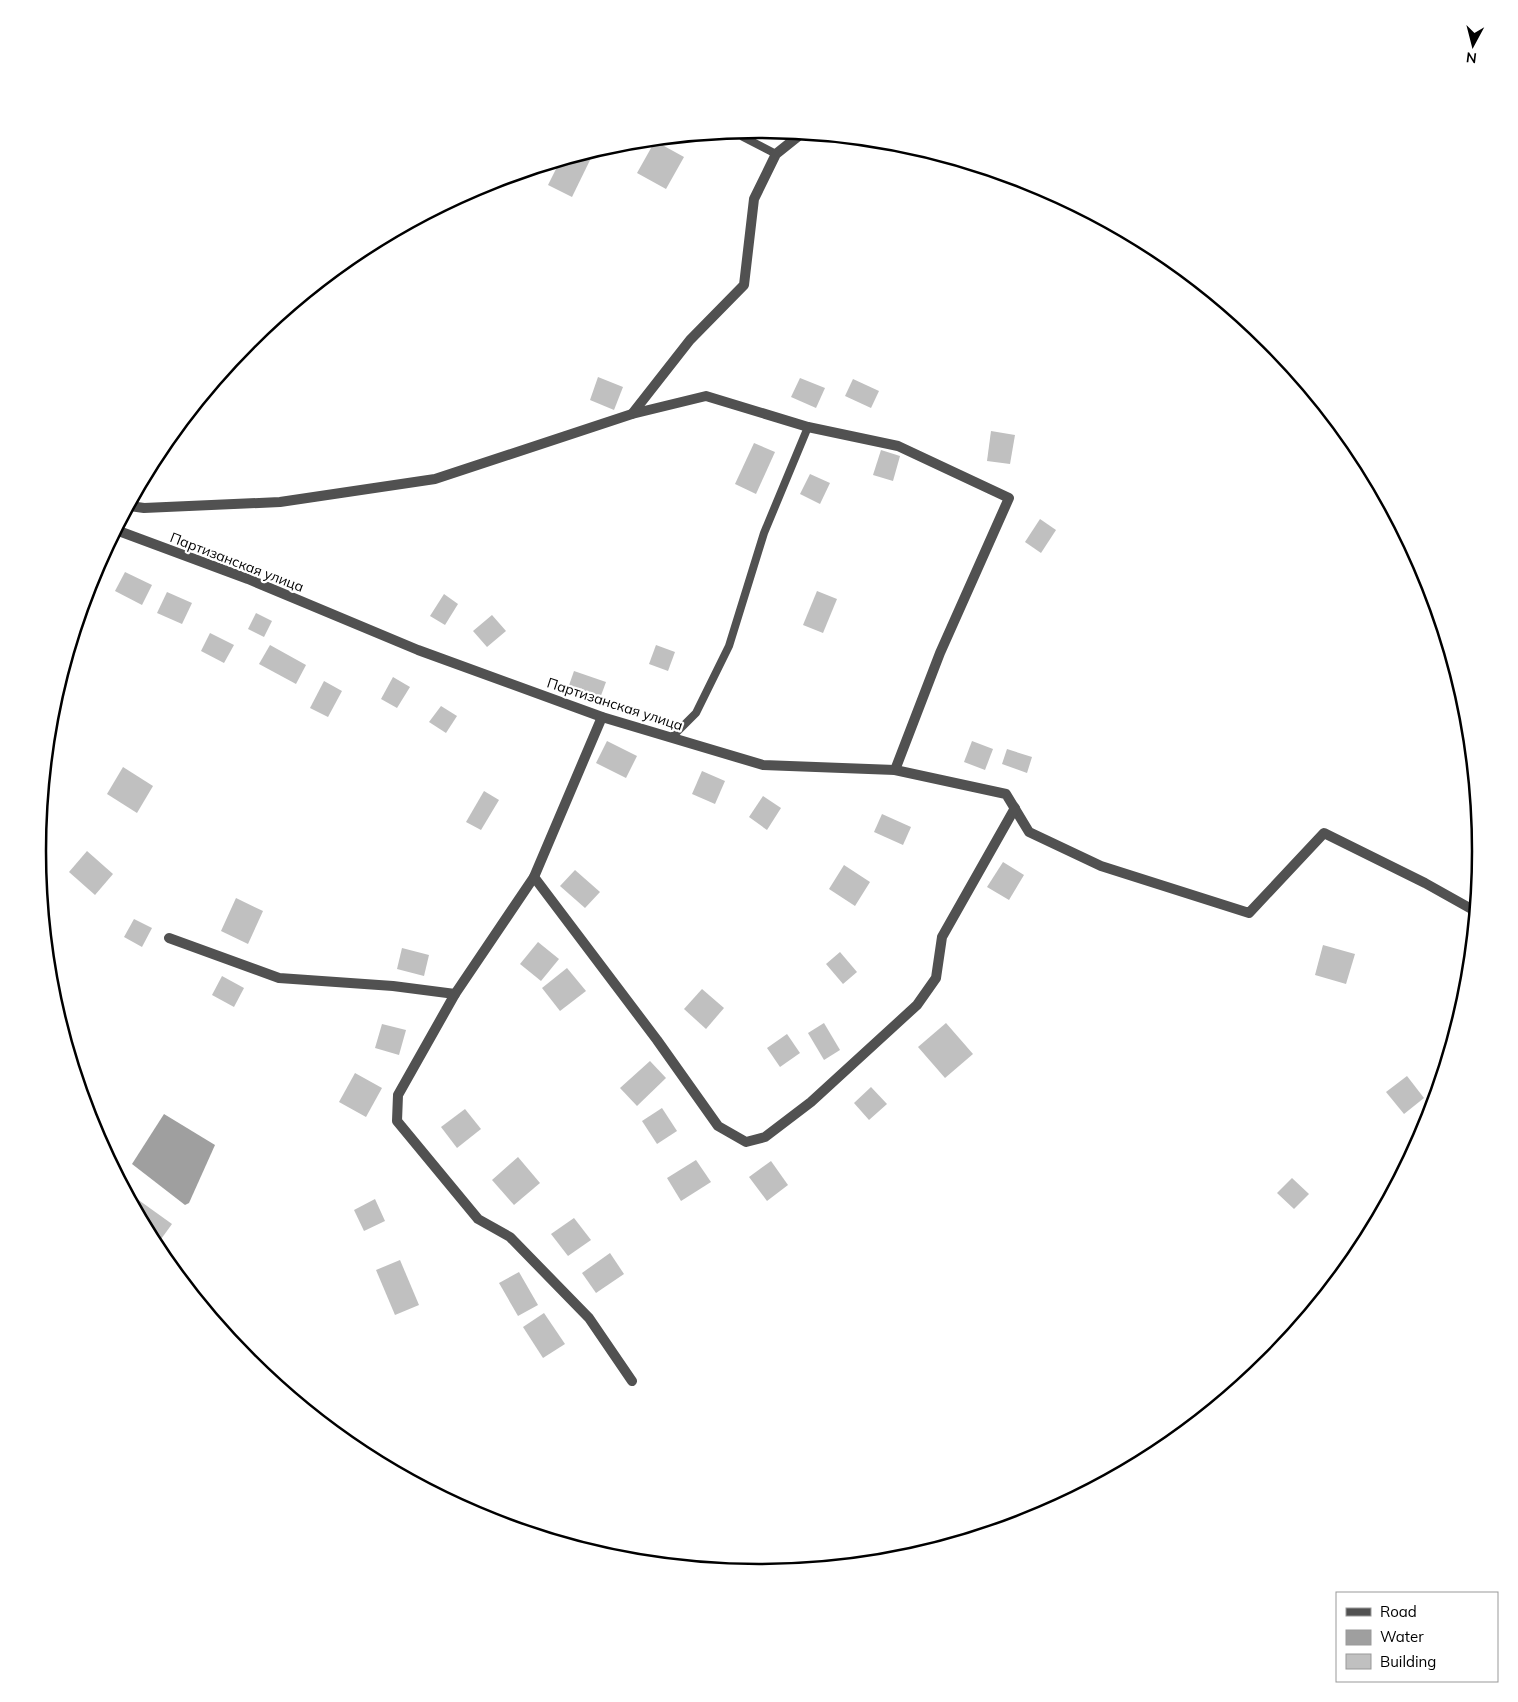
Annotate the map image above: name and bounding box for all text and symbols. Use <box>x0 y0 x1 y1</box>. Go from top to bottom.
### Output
north arrow <box>1448 20 1498 70</box>
text: N <box>1465 48 1478 67</box>
street label: Партизанская улица <box>168 528 306 596</box>
street label: Партизанская улица <box>545 674 685 734</box>
legend <box>1336 1592 1498 1682</box>
text: Road <box>1380 1602 1417 1621</box>
text: Water <box>1380 1627 1424 1646</box>
text: Building <box>1380 1652 1436 1671</box>

